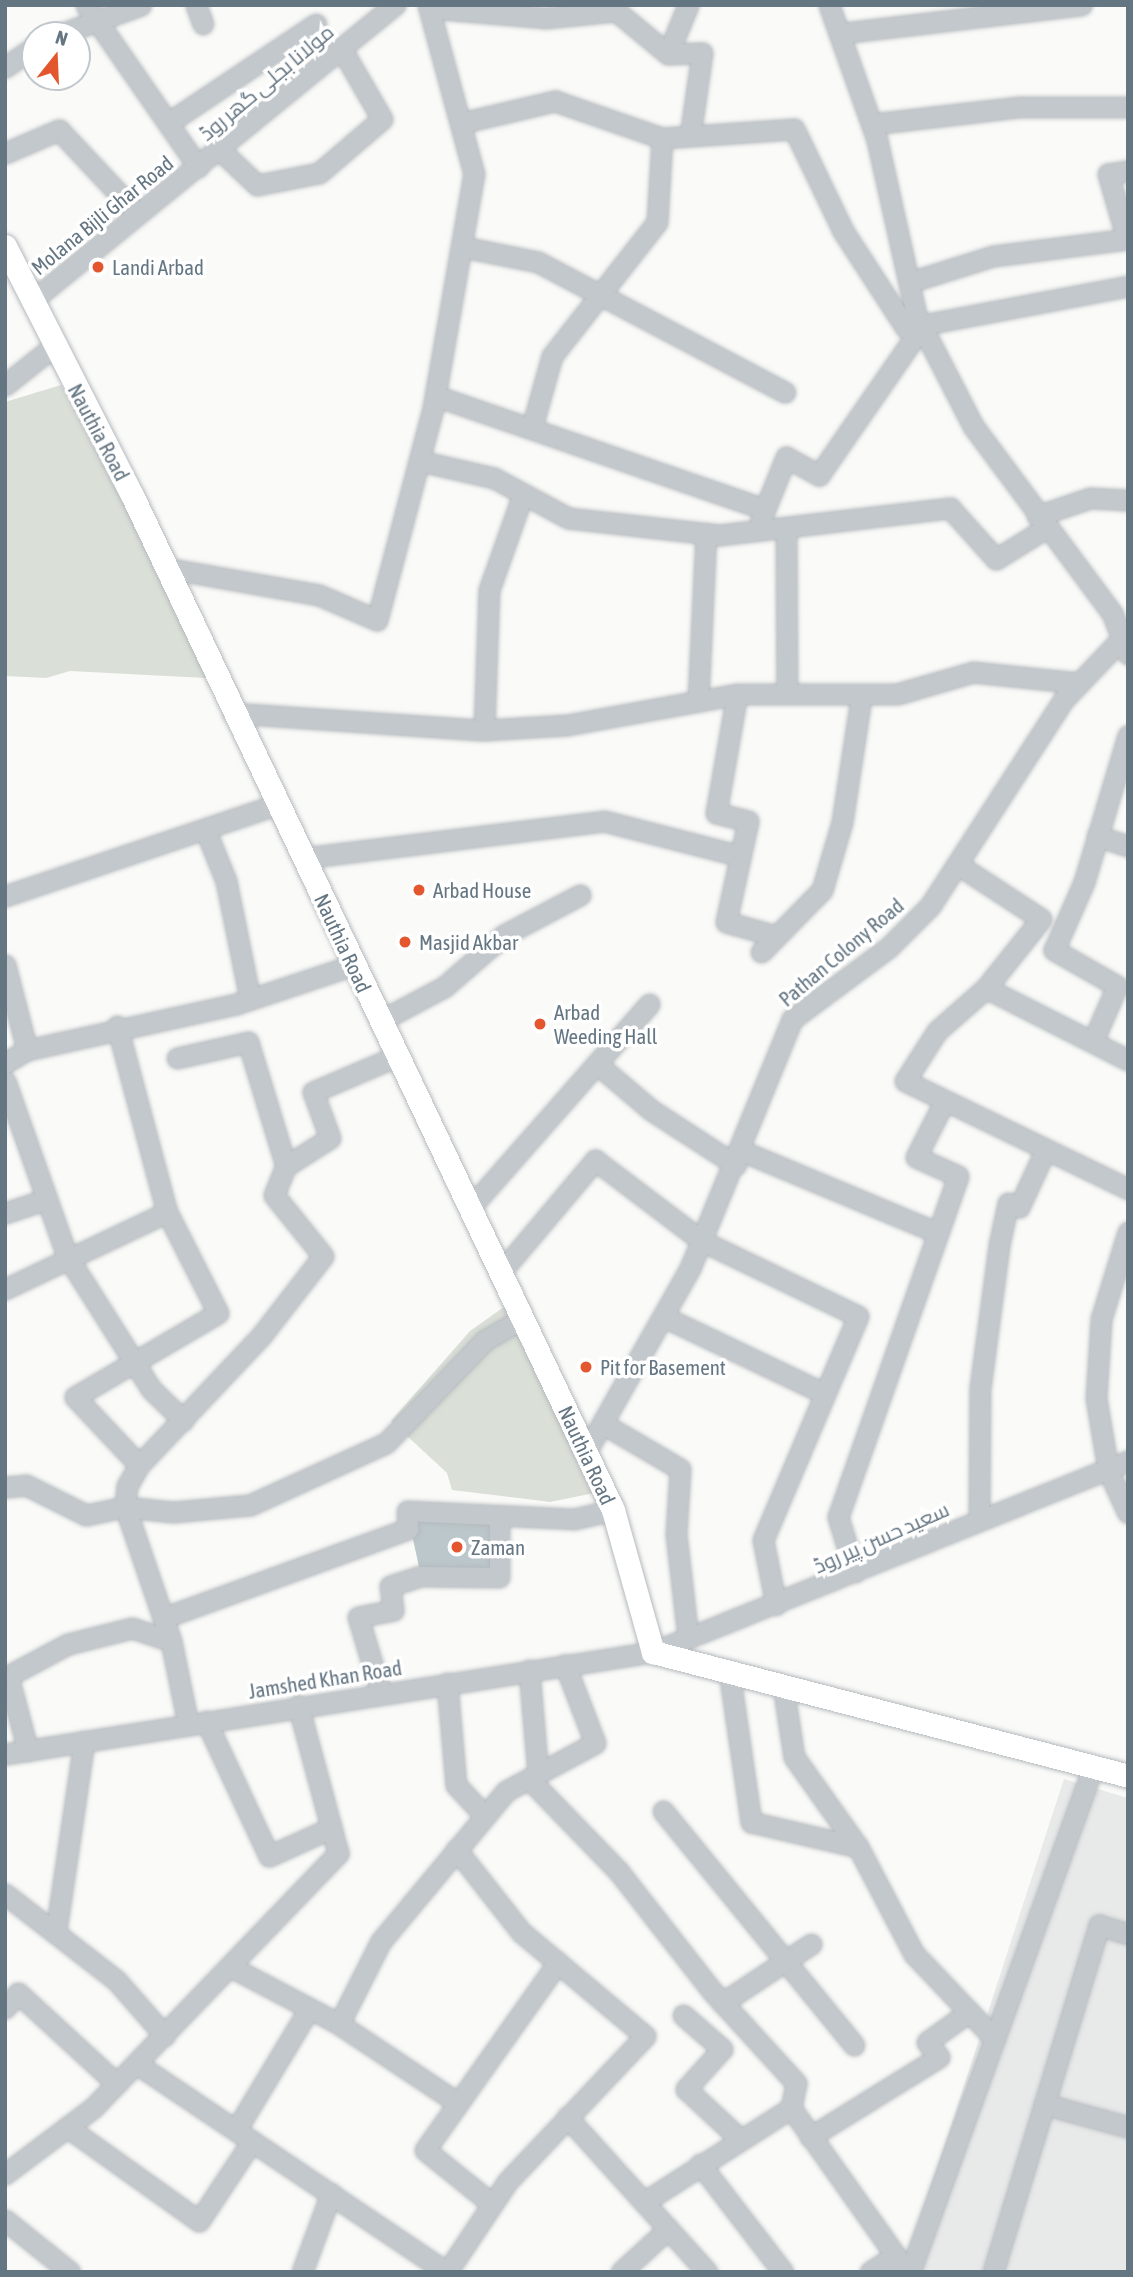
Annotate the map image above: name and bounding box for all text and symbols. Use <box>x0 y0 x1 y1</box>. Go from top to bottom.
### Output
street label: مولانا بجلی گھر روڈ <box>194 18 338 146</box>
north arrow <box>21 21 91 91</box>
text: N <box>53 26 71 50</box>
street label: Molana Bijli Ghar Road <box>26 150 178 280</box>
place label: Landi Arbad <box>112 254 204 280</box>
marker: Landi Arbad <box>90 259 106 275</box>
street label: Nauthia Road <box>63 379 135 485</box>
place label: Arbad House <box>433 877 531 903</box>
marker: Arbad House <box>411 882 427 898</box>
street label: Nauthia Road <box>309 890 377 996</box>
street label: Pathan Colony Road <box>774 893 908 1011</box>
place label: Masjid Akbar <box>419 929 518 955</box>
marker: Masjid Akbar <box>397 934 413 950</box>
place label: Arbad Weeding Hall <box>554 999 657 1049</box>
marker: Arbad Weeding Hall <box>532 1016 548 1032</box>
place label: Pit for Basement <box>600 1354 726 1380</box>
marker: Pit for Basement <box>578 1359 594 1375</box>
street label: Nauthia Road <box>553 1402 621 1508</box>
street label: سعید حسن پیر روڈ <box>809 1496 953 1578</box>
place label: Zaman <box>471 1534 525 1560</box>
marker: Zaman <box>449 1539 465 1555</box>
street label: Jamshed Khan Road <box>247 1654 403 1704</box>

